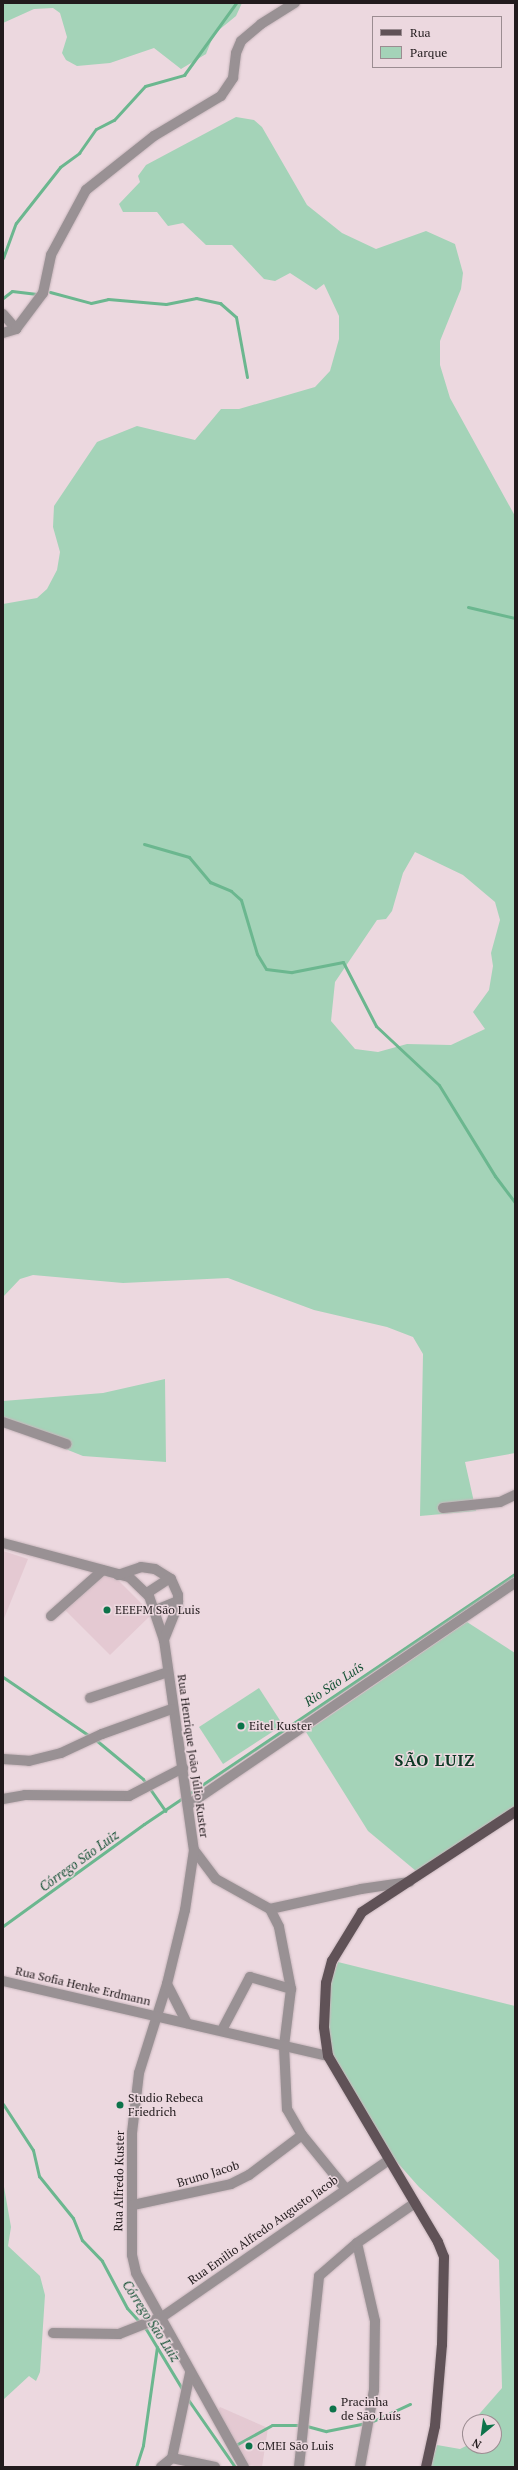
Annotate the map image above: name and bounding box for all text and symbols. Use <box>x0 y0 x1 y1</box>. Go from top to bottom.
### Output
legend <box>372 16 502 68</box>
text: Rua <box>410 25 431 40</box>
text: Parque <box>410 45 447 60</box>
place label: EEEFM São Luis <box>115 1603 200 1617</box>
marker: EEEFM São Luis <box>102 1605 112 1615</box>
water label: Rio São Luís <box>301 1658 367 1710</box>
street label: Rua Henrique João Júlio Kuster <box>174 1673 212 1839</box>
place label: Eitel Kuster <box>249 1719 312 1733</box>
marker: Eitel Kuster <box>236 1721 246 1731</box>
district label: SÃO LUIZ <box>394 1750 476 1770</box>
water label: Córrego São Luiz <box>37 1827 121 1895</box>
street label: Rua Sofia Henke Erdmann <box>14 1963 152 2009</box>
place label: Studio Rebeca Friedrich <box>128 2091 203 2119</box>
marker: Studio Rebeca Friedrich <box>115 2100 125 2110</box>
street label: Rua Alfredo Kuster <box>111 2130 127 2232</box>
street label: Bruno Jacob <box>175 2158 241 2190</box>
street label: Rua Emilio Alfredo Augusto Jacob <box>185 2172 341 2288</box>
water label: Córrego São Luiz <box>119 2278 183 2364</box>
place label: Pracinha de São Luís <box>341 2395 401 2423</box>
marker: Pracinha de São Luís <box>328 2404 338 2414</box>
north arrow <box>462 2414 502 2454</box>
text: N <box>470 2435 484 2452</box>
place label: CMEI São Luis <box>257 2439 334 2453</box>
marker: CMEI São Luis <box>244 2441 254 2451</box>

